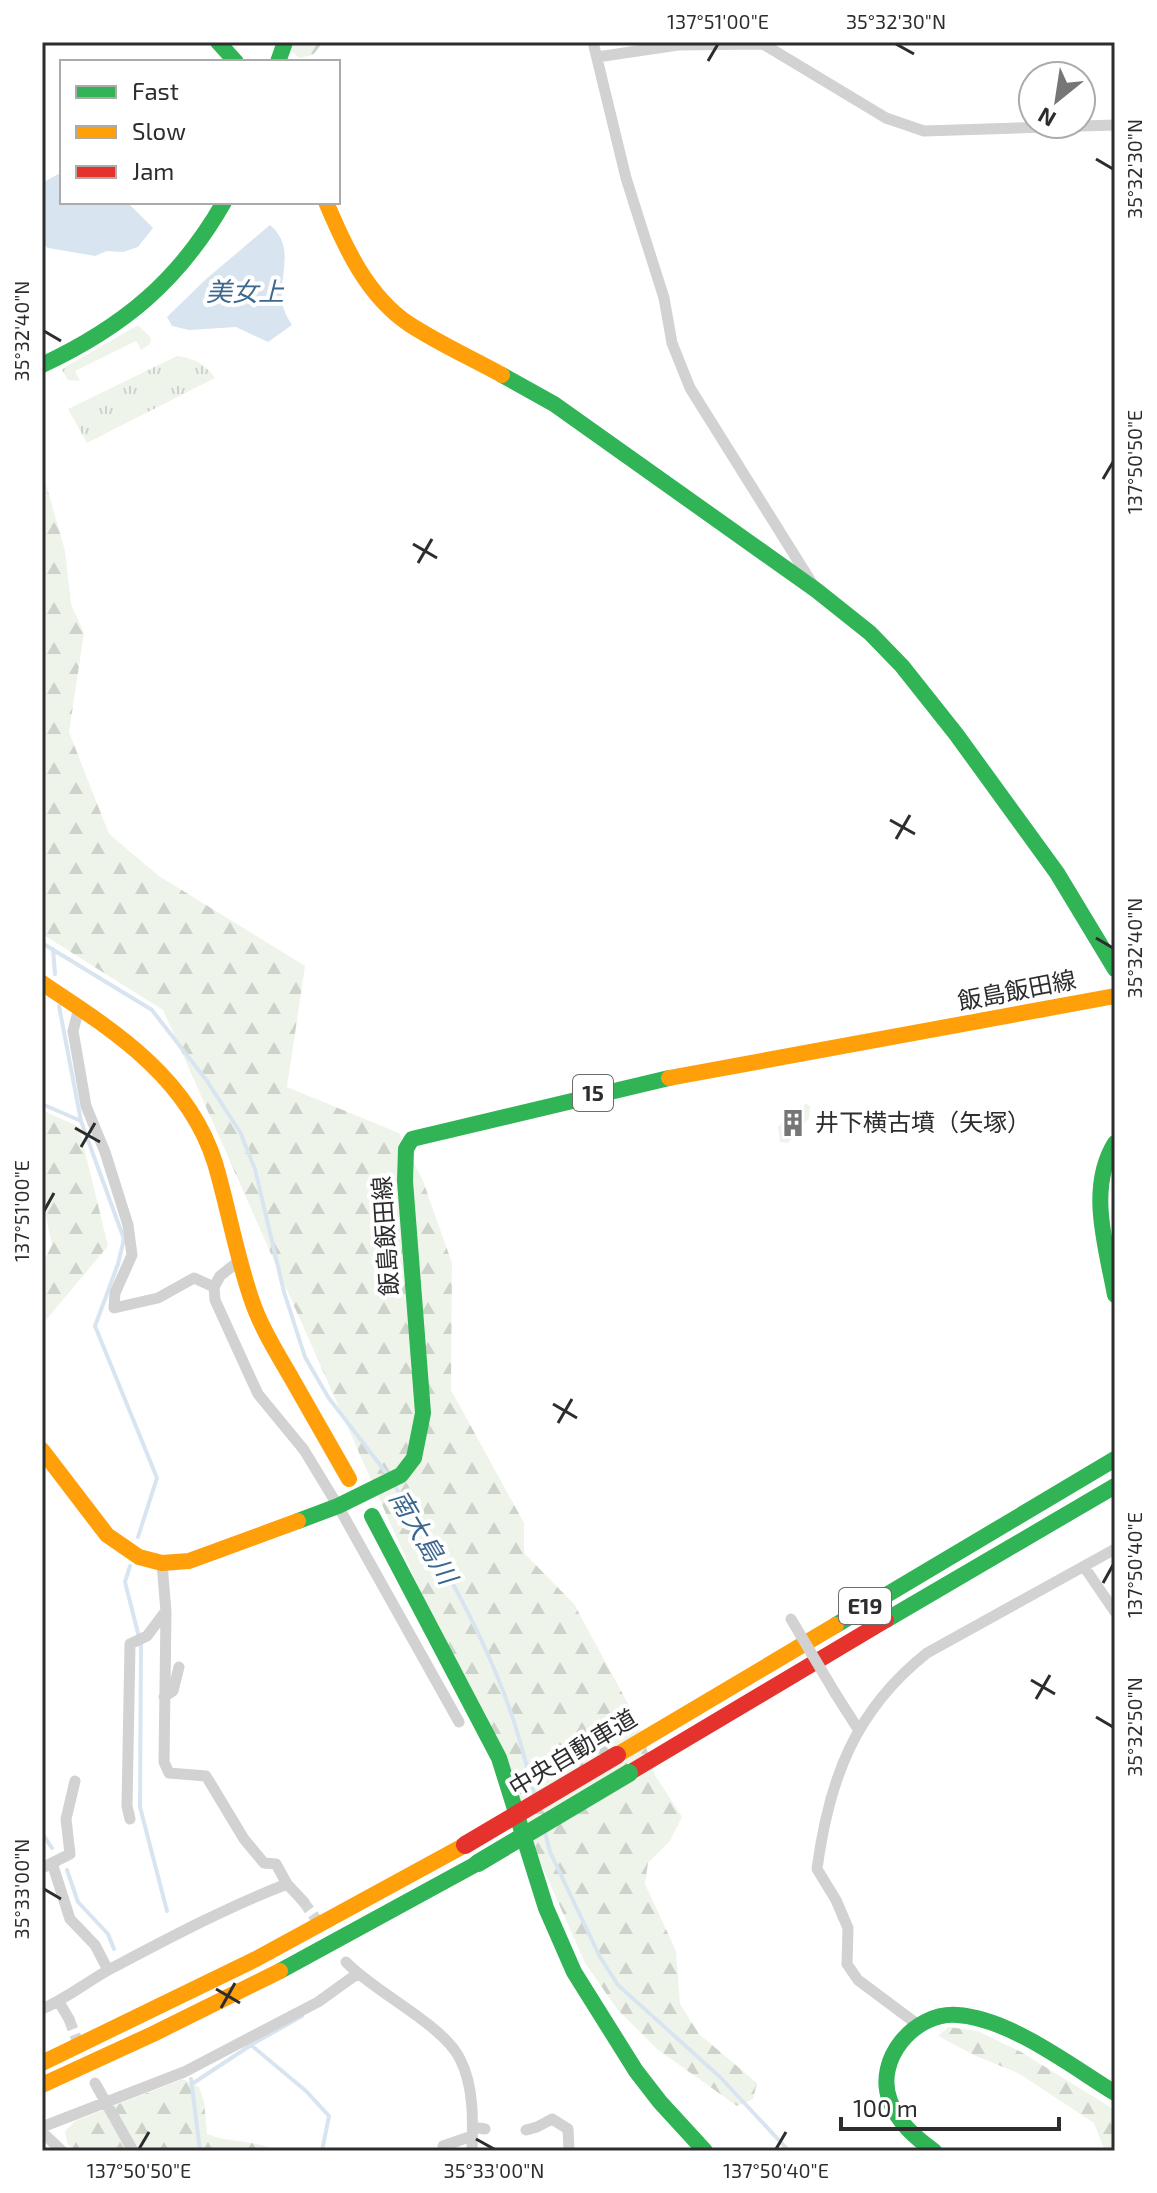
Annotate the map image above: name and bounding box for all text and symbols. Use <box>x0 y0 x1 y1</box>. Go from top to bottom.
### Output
text: 137°51'00"E <box>667 9 769 33</box>
text: 35°32'30"N <box>846 9 946 33</box>
legend <box>60 60 340 204</box>
north arrow <box>1017 60 1097 140</box>
text: Fast <box>132 76 179 105</box>
text: N <box>1033 103 1060 133</box>
text: Slow <box>132 116 186 145</box>
text: 35°32'30"N <box>1122 119 1146 219</box>
text: Jam <box>132 156 174 185</box>
water label: 美女上 <box>206 275 285 306</box>
text: 35°32'40"N <box>9 281 33 381</box>
text: 137°50'50"E <box>1122 410 1146 514</box>
text: 35°32'40"N <box>1122 898 1146 998</box>
street label: 飯島飯田線 <box>955 964 1078 1015</box>
road number: 15 <box>573 1075 613 1111</box>
place label: 井下横古墳（矢塚） <box>815 1107 1031 1136</box>
building icon: 井下横古墳（矢塚） <box>778 1108 808 1138</box>
text: 137°51'00"E <box>9 1160 33 1262</box>
street label: 飯島飯田線 <box>366 1175 403 1297</box>
water label: 南大島川 <box>384 1484 466 1591</box>
text: 137°50'40"E <box>1122 1512 1146 1618</box>
road number: E19 <box>839 1588 891 1624</box>
text: 35°32'50"N <box>1122 1677 1146 1777</box>
street label: 中央自動車道 <box>503 1702 641 1801</box>
text: 35°33'00"N <box>9 1839 33 1939</box>
scale bar <box>841 2081 1059 2131</box>
text: 100 m <box>853 2093 918 2122</box>
text: 137°50'50"E <box>87 2158 191 2182</box>
text: 35°33'00"N <box>444 2158 544 2182</box>
text: 137°50'40"E <box>723 2158 829 2182</box>

